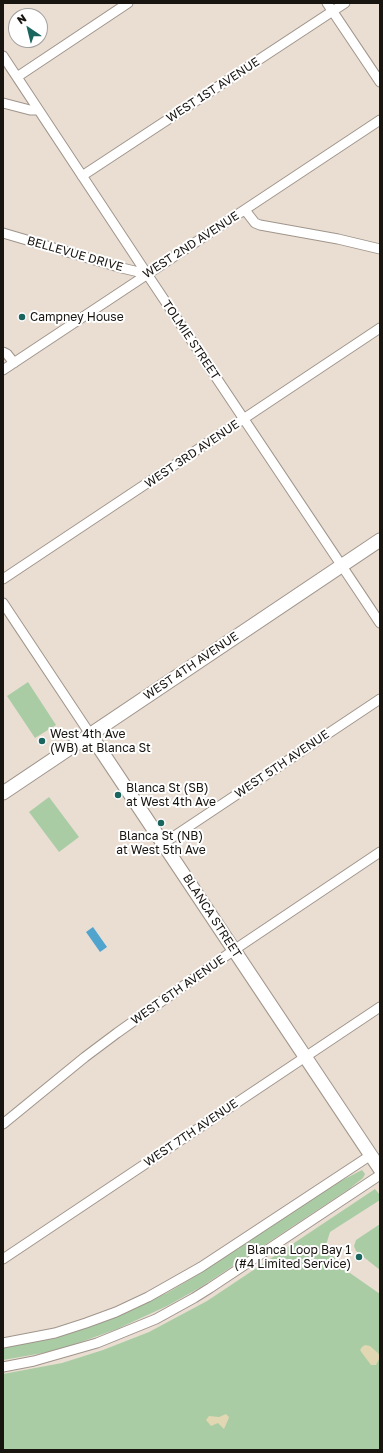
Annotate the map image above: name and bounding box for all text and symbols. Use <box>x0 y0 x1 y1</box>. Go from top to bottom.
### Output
north arrow <box>8 8 48 48</box>
text: N <box>14 11 29 26</box>
street label: WEST 1ST AVENUE <box>164 55 262 125</box>
street label: WEST 2ND AVENUE <box>140 209 242 281</box>
street label: BELLEVUE DRIVE <box>25 233 125 275</box>
street label: TOLMIE STREET <box>159 298 223 382</box>
place label: Campney House <box>30 310 124 324</box>
marker: Campney House <box>17 312 27 322</box>
street label: WEST 3RD AVENUE <box>142 417 242 491</box>
street label: WEST 4TH AVENUE <box>141 629 241 703</box>
place label: West 4th Ave (WB) at Blanca St <box>50 727 151 755</box>
street label: WEST 5TH AVENUE <box>232 727 332 801</box>
marker: West 4th Ave (WB) at Blanca St <box>37 736 47 746</box>
place label: Blanca St (SB) at West 4th Ave <box>126 781 216 809</box>
marker: Blanca St (SB) at West 4th Ave <box>113 790 123 800</box>
marker: Blanca St (NB) at West 5th Ave <box>156 818 166 828</box>
place label: Blanca St (NB) at West 5th Ave <box>116 829 206 857</box>
street label: BLANCA STREET <box>180 872 244 960</box>
street label: WEST 6TH AVENUE <box>128 952 228 1028</box>
street label: WEST 7TH AVENUE <box>141 1096 241 1170</box>
place label: Blanca Loop Bay 1 (#4 Limited Service) <box>234 1243 351 1271</box>
marker: Blanca Loop Bay 1 (#4 Limited Service) <box>354 1252 364 1262</box>

